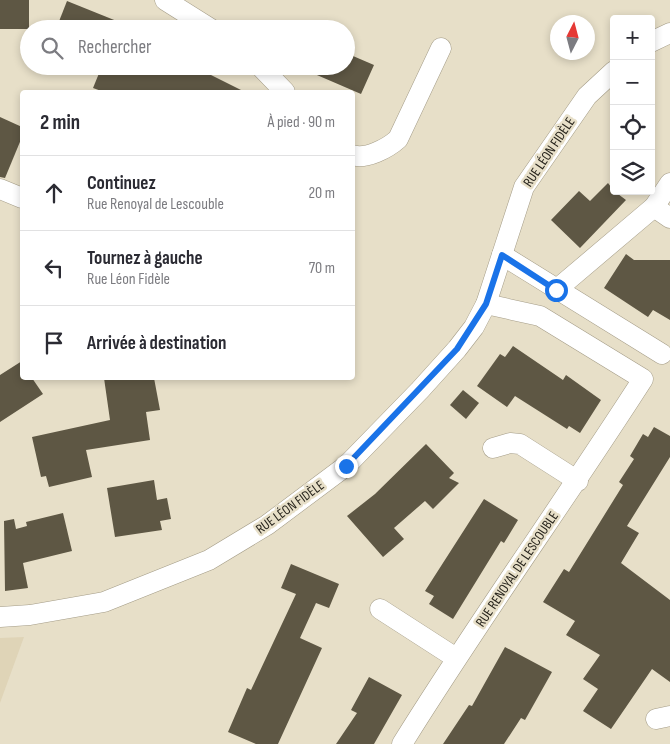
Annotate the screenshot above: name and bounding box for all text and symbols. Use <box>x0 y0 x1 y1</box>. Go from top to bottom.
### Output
north arrow <box>550 15 595 60</box>
map controls <box>610 15 655 195</box>
button: + <box>610 15 655 60</box>
search box <box>20 20 355 75</box>
icon: search <box>38 34 66 62</box>
text: Rechercher <box>78 36 152 59</box>
button: − <box>610 60 655 105</box>
button: locate <box>610 105 655 150</box>
text: 2 min <box>40 110 80 135</box>
text: À pied · 90 m <box>268 113 335 132</box>
street label: RUE LÉON FIDÈLE <box>520 114 579 190</box>
button: layers <box>610 150 655 195</box>
text: Continuez <box>87 172 156 195</box>
icon: ahead <box>40 179 68 207</box>
text: 20 m <box>308 184 335 203</box>
text: Rue Renoyal de Lescouble <box>87 195 224 214</box>
text: Tournez à gauche <box>87 247 203 270</box>
icon: left <box>40 254 68 282</box>
text: 70 m <box>309 259 335 278</box>
text: Rue Léon Fidèle <box>87 270 170 289</box>
route start <box>545 279 568 302</box>
icon: arrive <box>40 329 68 357</box>
text: Arrivée à destination <box>87 332 227 355</box>
route end <box>335 455 358 478</box>
street label: RUE LÉON FIDÈLE <box>253 476 328 537</box>
street label: RUE RENOYAL DE LESCOUBLE <box>472 508 562 630</box>

